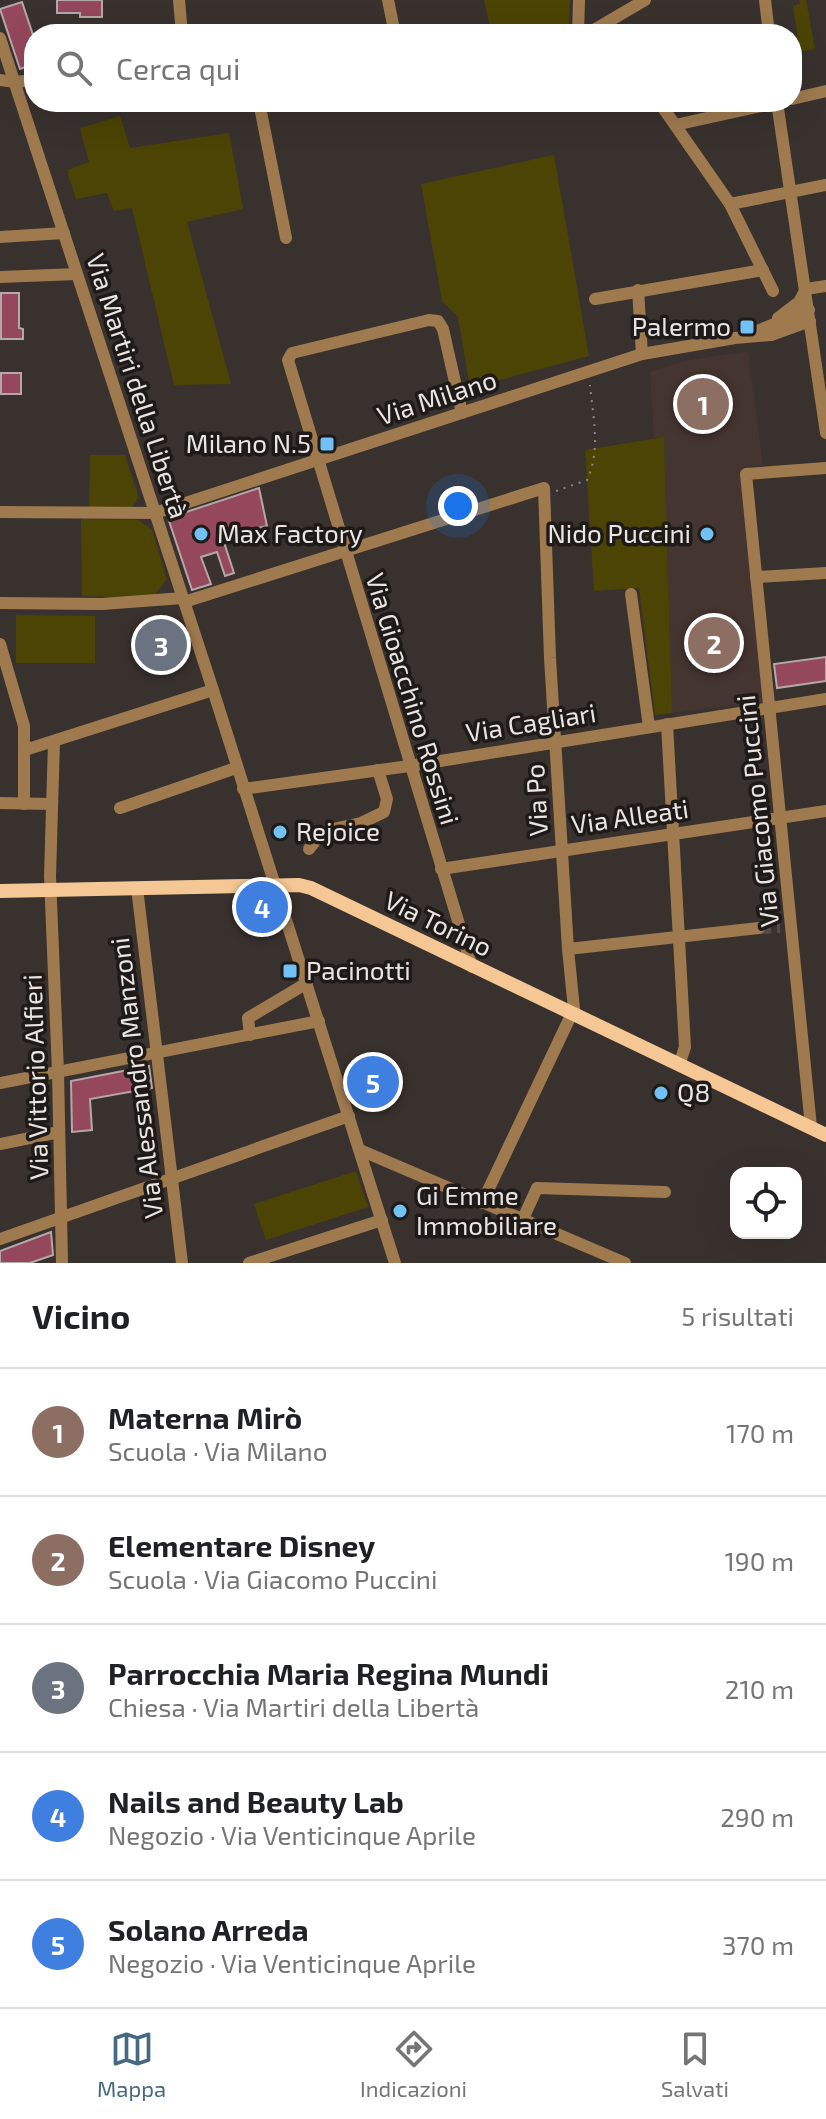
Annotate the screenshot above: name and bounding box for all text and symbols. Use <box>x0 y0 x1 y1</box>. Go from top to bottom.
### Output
search box <box>24 24 802 112</box>
icon: search <box>52 46 96 90</box>
text: Cerca qui <box>116 50 240 86</box>
street label: Via Martiri della Libertà <box>81 249 196 522</box>
place label: Palermo <box>632 310 731 341</box>
marker: Palermo <box>738 318 756 336</box>
street label: Via Milano <box>373 363 500 430</box>
pin: 1 <box>677 374 729 434</box>
place label: Milano N.5 <box>186 427 311 458</box>
marker: Milano N.5 <box>318 435 336 453</box>
your location <box>438 486 478 526</box>
place label: Max Factory <box>217 517 363 548</box>
place label: Nido Puccini <box>547 517 691 548</box>
marker: Max Factory <box>192 525 210 543</box>
marker: Nido Puccini <box>698 525 716 543</box>
street label: Via Gioacchino Rossini <box>360 569 467 828</box>
pin: 2 <box>688 613 740 673</box>
pin: 3 <box>135 615 187 675</box>
street label: Via Giacomo Puccini <box>729 693 784 929</box>
street label: Via Cagliari <box>464 696 598 747</box>
street label: Via Po <box>518 763 553 837</box>
street label: Via Alleati <box>569 792 690 839</box>
place label: Rejoice <box>296 815 380 846</box>
marker: Rejoice <box>271 823 289 841</box>
pin: 4 <box>236 877 288 937</box>
street label: Via Torino <box>380 883 497 962</box>
street label: Via Alessandro Manzoni <box>103 936 168 1220</box>
place label: Pacinotti <box>306 954 411 985</box>
marker: Pacinotti <box>281 962 299 980</box>
street label: Via Vittorio Alfieri <box>15 974 54 1180</box>
pin: 5 <box>347 1052 399 1112</box>
place label: Q8 <box>677 1076 710 1107</box>
marker: Q8 <box>652 1084 670 1102</box>
map controls <box>730 1167 802 1239</box>
button: locate <box>730 1167 802 1239</box>
place label: Gi Emme Immobiliare <box>416 1179 557 1240</box>
marker: Gi Emme Immobiliare <box>391 1202 409 1220</box>
text: Vicino <box>32 1295 130 1336</box>
text: 5 risultati <box>681 1300 794 1331</box>
text: Materna Mirò <box>108 1399 302 1435</box>
text: 1 <box>52 1417 64 1448</box>
text: 170 m <box>726 1417 794 1448</box>
text: Scuola · Via Milano <box>108 1435 327 1466</box>
text: Elementare Disney <box>108 1527 375 1563</box>
text: 2 <box>50 1545 66 1576</box>
text: 190 m <box>725 1545 794 1576</box>
text: Scuola · Via Giacomo Puccini <box>108 1563 437 1594</box>
text: Parrocchia Maria Regina Mundi <box>108 1655 549 1691</box>
text: 3 <box>51 1673 65 1704</box>
text: 210 m <box>725 1673 794 1704</box>
text: Chiesa · Via Martiri della Libertà <box>108 1691 479 1722</box>
text: Nails and Beauty Lab <box>108 1783 404 1819</box>
text: 4 <box>50 1801 66 1832</box>
text: 290 m <box>720 1801 794 1832</box>
text: Negozio · Via Venticinque Aprile <box>108 1819 476 1850</box>
text: Solano Arreda <box>108 1911 309 1947</box>
text: 5 <box>51 1929 65 1960</box>
text: 370 m <box>722 1929 794 1960</box>
text: Negozio · Via Venticinque Aprile <box>108 1947 476 1978</box>
tab: Mappa <box>97 2027 166 2101</box>
tab: Indicazioni <box>360 2027 467 2101</box>
tab: Salvati <box>661 2027 729 2101</box>

